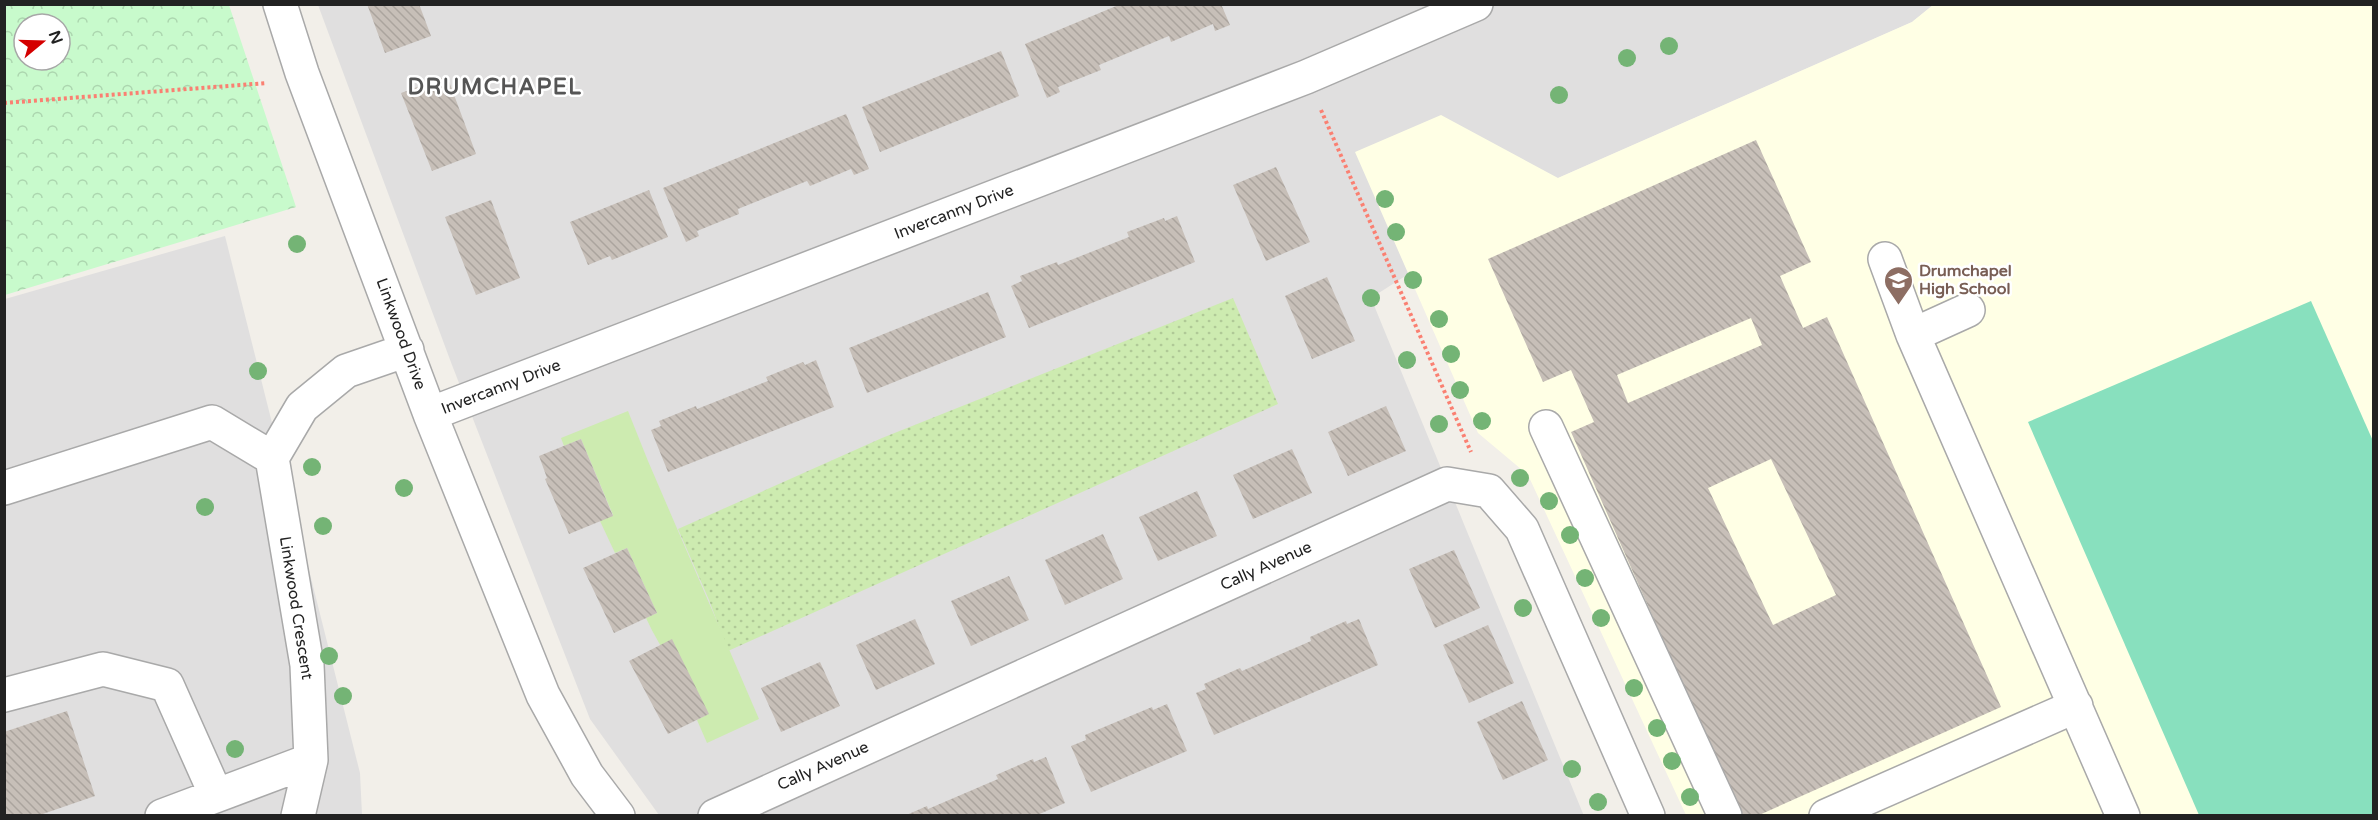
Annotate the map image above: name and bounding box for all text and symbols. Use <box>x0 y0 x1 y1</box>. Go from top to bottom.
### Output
north arrow <box>12 12 72 72</box>
text: N <box>44 28 67 47</box>
district label: DRUMCHAPEL <box>408 74 582 100</box>
street label: Invercanny Drive <box>891 180 1017 244</box>
place label: Drumchapel High School <box>1919 261 2012 299</box>
school or university icon: Drumchapel High School <box>1882 264 1914 306</box>
street label: Linkwood Drive <box>372 275 430 393</box>
street label: Invercanny Drive <box>438 355 564 419</box>
street label: Linkwood Crescent <box>275 535 317 681</box>
street label: Cally Avenue <box>1217 537 1315 595</box>
street label: Cally Avenue <box>774 737 872 795</box>

